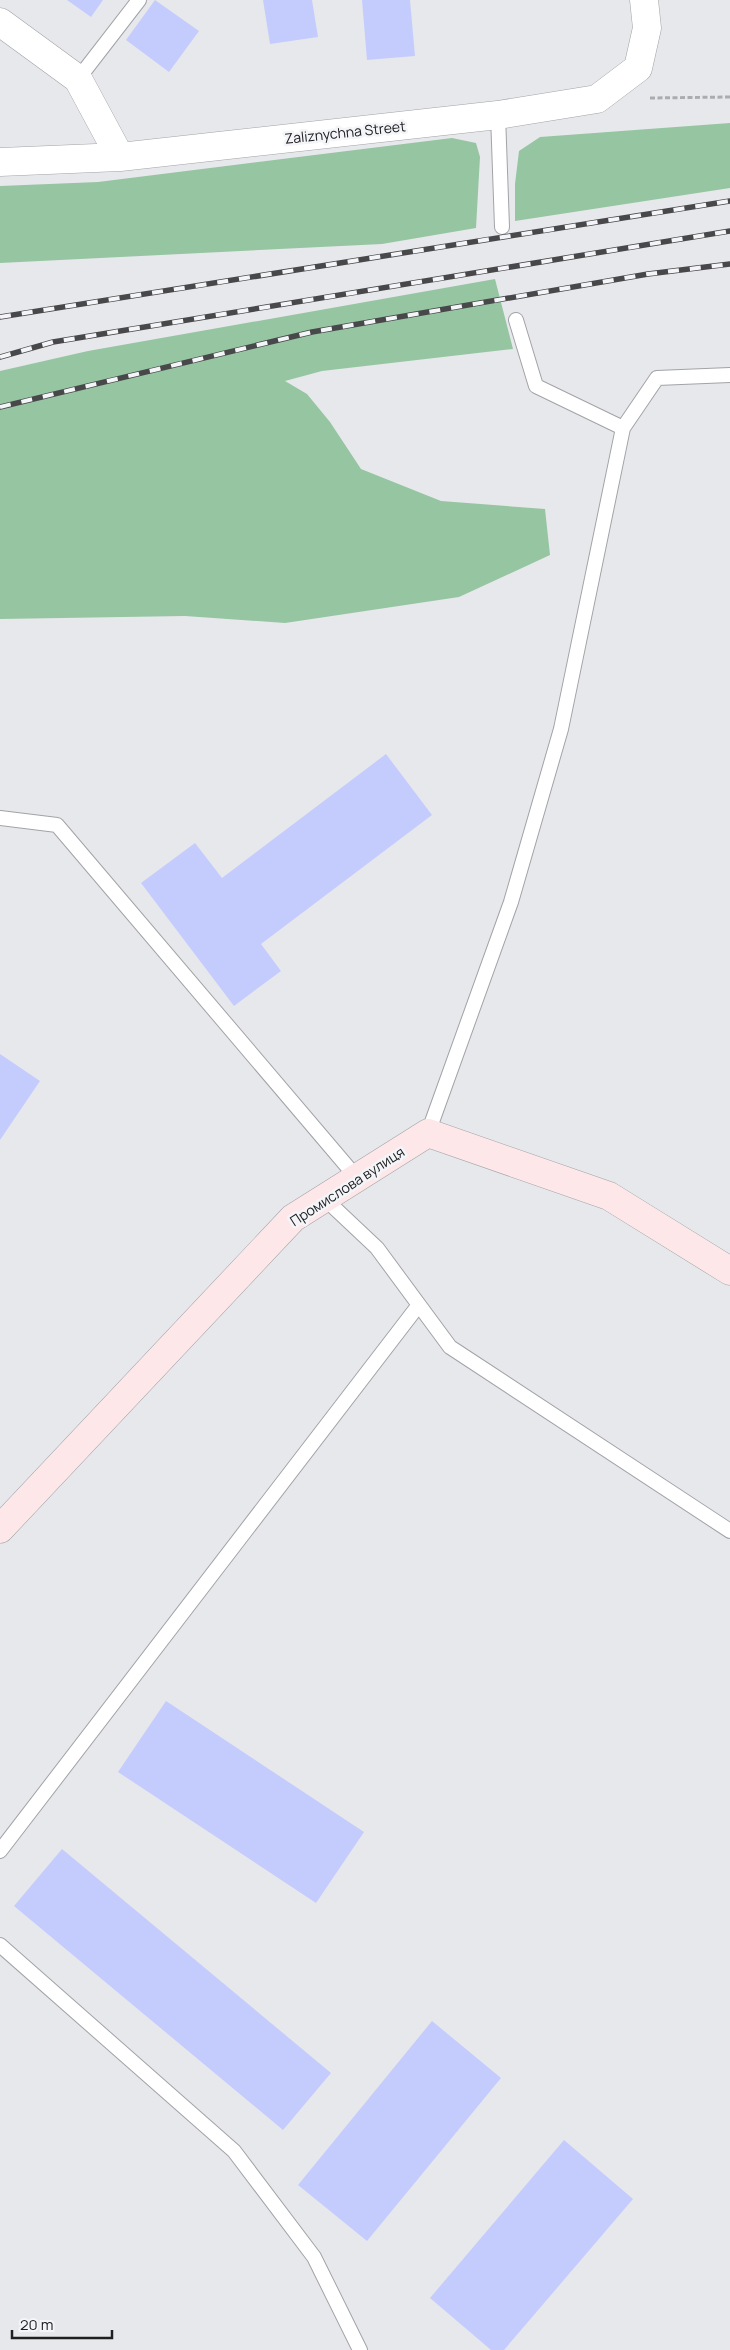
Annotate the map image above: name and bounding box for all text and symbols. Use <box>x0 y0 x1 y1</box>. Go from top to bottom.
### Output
street label: Zaliznychna Street <box>284 116 407 148</box>
street label: Промислова вулиця <box>286 1142 408 1230</box>
scale bar <box>12 2308 112 2340</box>
text: 20 m <box>20 2314 53 2335</box>

